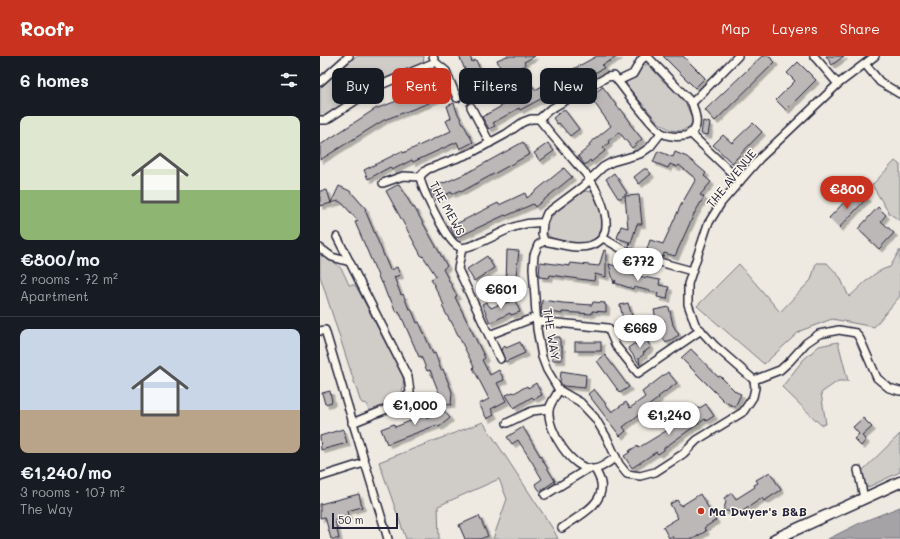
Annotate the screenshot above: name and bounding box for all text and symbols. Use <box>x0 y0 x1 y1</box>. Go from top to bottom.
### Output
text: Roofr <box>20 16 74 41</box>
text: Map <box>721 19 750 38</box>
text: Layers <box>772 19 818 38</box>
text: Share <box>840 19 880 38</box>
chip: Buy <box>332 68 384 104</box>
chip: Rent <box>392 68 451 104</box>
chip: Filters <box>459 68 532 104</box>
chip: New <box>540 68 597 104</box>
text: 6 homes <box>20 69 89 91</box>
icon: filters <box>278 69 300 91</box>
icon: home <box>124 142 196 214</box>
street label: THE AVENUE <box>703 145 760 211</box>
pin: €800 <box>823 176 871 210</box>
street label: THE MEWS <box>427 178 470 238</box>
text: €800 <box>829 180 865 197</box>
text: €800/mo <box>20 248 100 270</box>
pin: €772 <box>614 248 662 282</box>
text: €772 <box>622 252 654 269</box>
text: 2 rooms · 72 m² <box>20 270 118 287</box>
pin: €601 <box>477 276 525 310</box>
text: €601 <box>485 280 517 297</box>
text: Apartment <box>20 287 89 304</box>
street label: THE WAY <box>540 307 564 361</box>
pin: €669 <box>616 315 664 349</box>
text: €669 <box>623 319 657 336</box>
icon: home <box>124 355 196 427</box>
pin: €1,000 <box>382 392 448 426</box>
text: €1,000 <box>392 396 438 413</box>
pin: €1,240 <box>636 402 702 436</box>
text: €1,240 <box>647 406 691 423</box>
text: €1,240/mo <box>20 461 112 483</box>
text: 3 rooms · 107 m² <box>20 483 125 500</box>
text: The Way <box>20 500 73 517</box>
place label: Ma Dwyer's B&B <box>709 503 807 519</box>
marker: Ma Dwyer's B&B <box>696 506 706 516</box>
scale bar <box>332 511 398 530</box>
text: 50 m <box>338 512 364 527</box>

